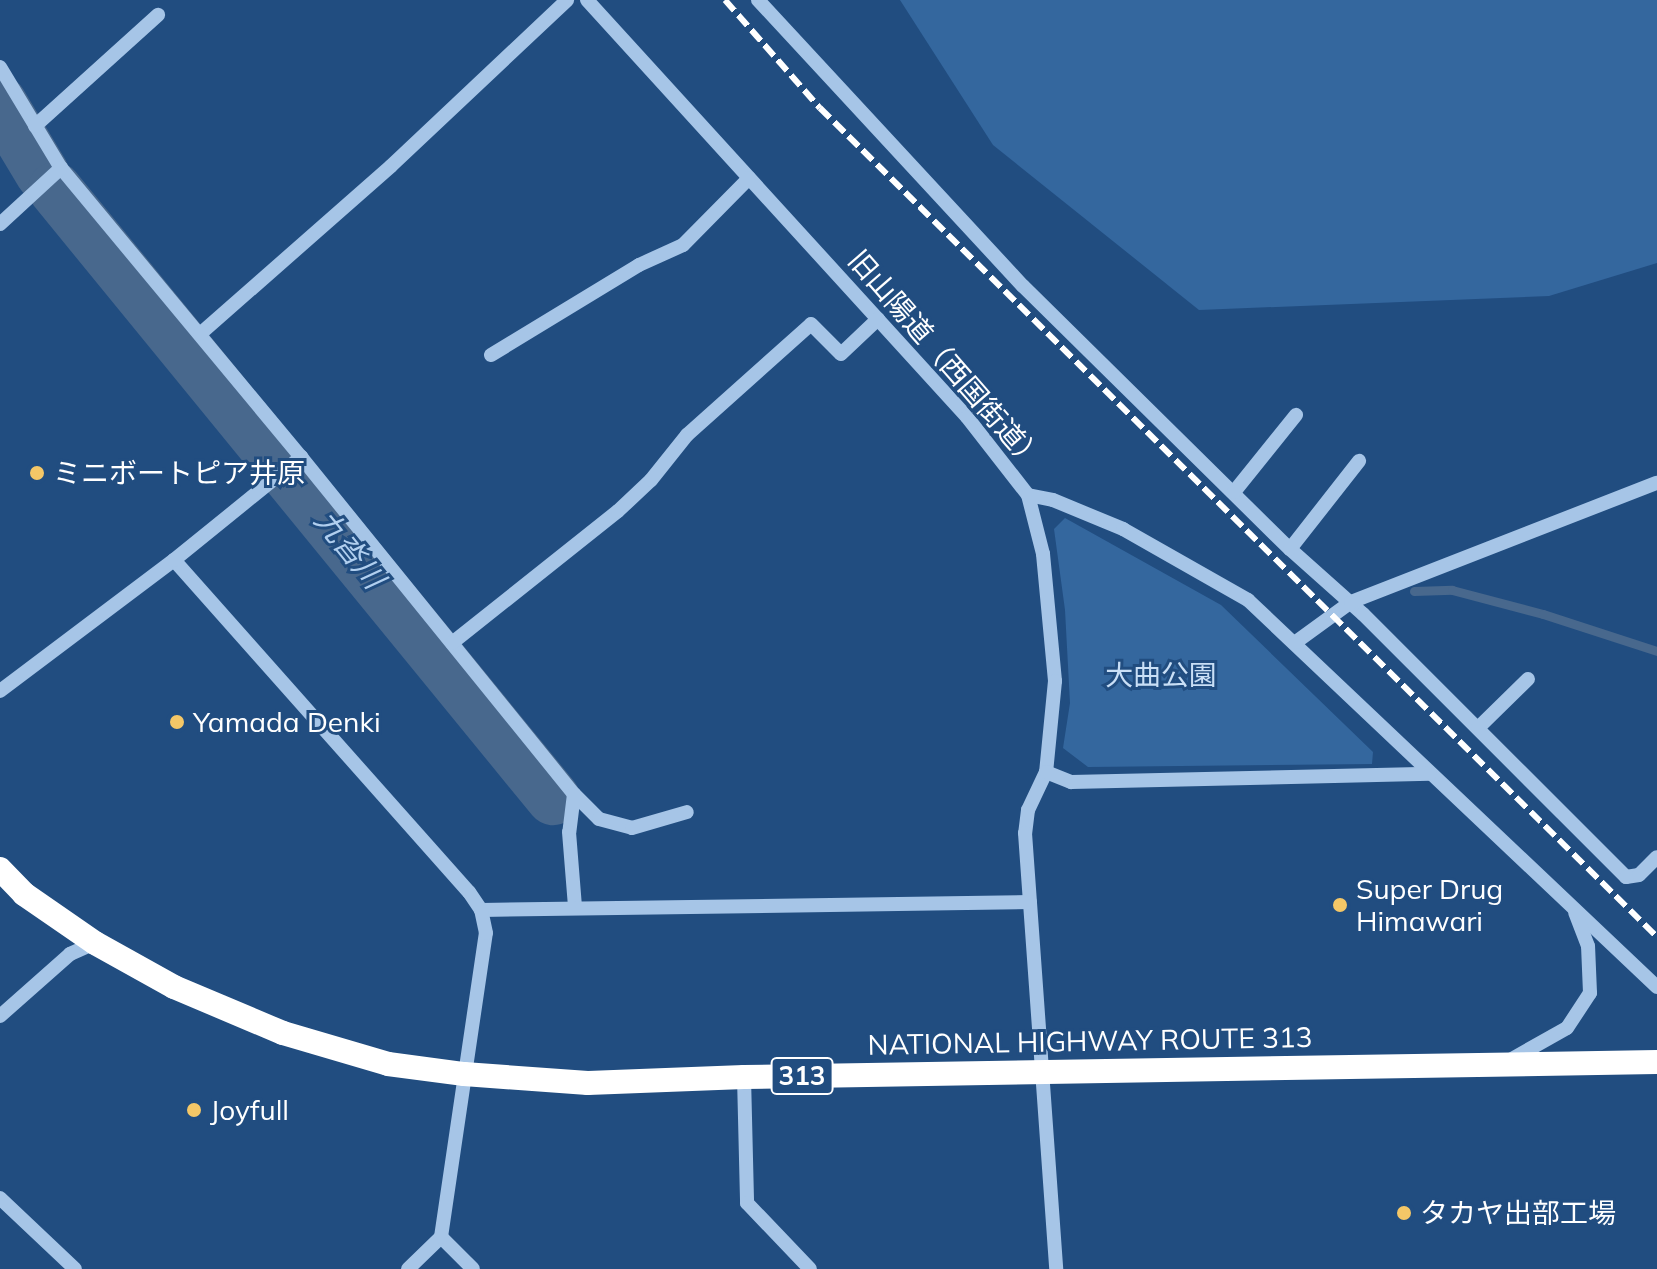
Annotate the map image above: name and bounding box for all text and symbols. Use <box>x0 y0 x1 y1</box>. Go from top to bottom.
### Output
street label: 旧山陽道（西国街道） <box>841 243 1051 477</box>
place label: ミニボートピア井原 <box>53 456 305 490</box>
marker: ミニボートピア井原 <box>28 464 46 482</box>
water label: 九沓川 <box>308 503 392 595</box>
park label: 大曲公園 <box>1105 658 1217 692</box>
place label: Yamada Denki <box>193 705 381 739</box>
marker: Yamada Denki <box>168 713 186 731</box>
place label: Super Drug Himawari <box>1356 872 1503 938</box>
marker: Super Drug Himawari <box>1331 896 1349 914</box>
street label: NATIONAL HIGHWAY ROUTE 313 <box>867 1020 1313 1062</box>
road number: 313 <box>770 1054 834 1098</box>
place label: Joyfull <box>210 1093 289 1127</box>
marker: Joyfull <box>185 1101 203 1119</box>
place label: タカヤ出部工場 <box>1420 1196 1616 1230</box>
marker: タカヤ出部工場 <box>1395 1204 1413 1222</box>

